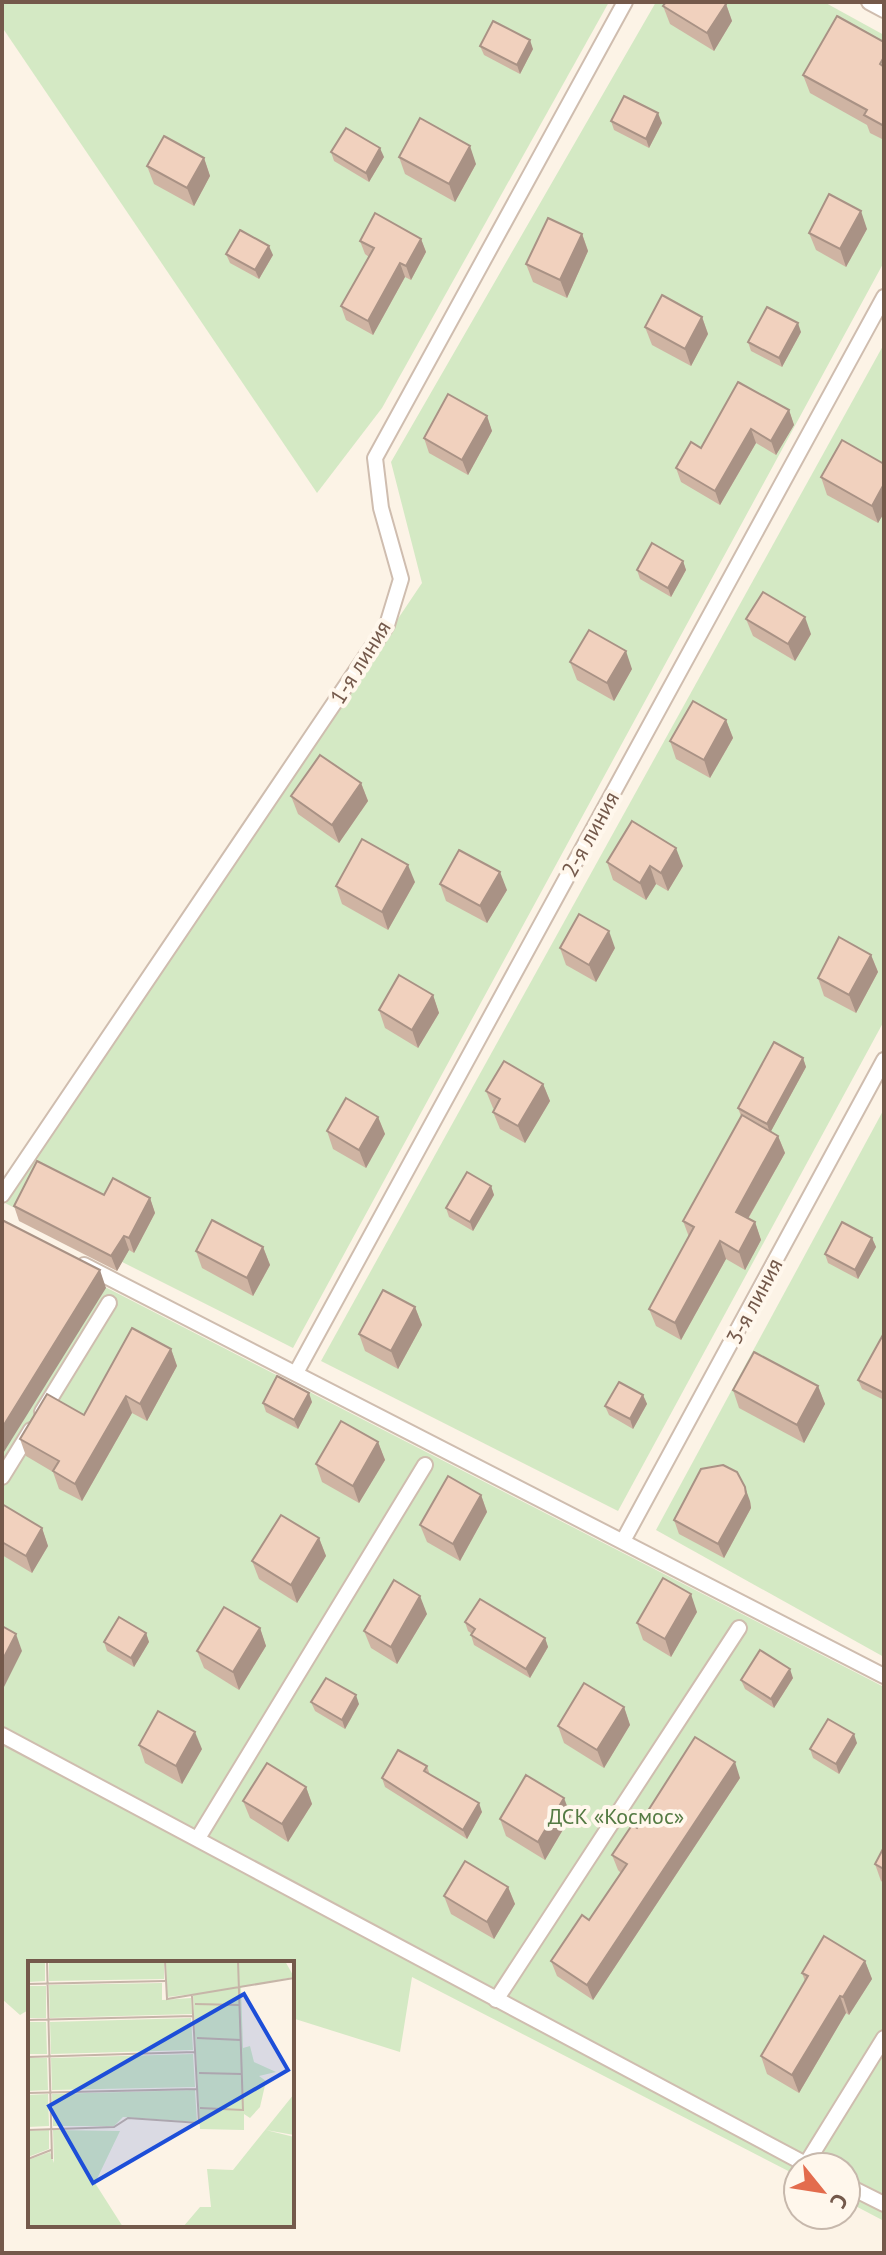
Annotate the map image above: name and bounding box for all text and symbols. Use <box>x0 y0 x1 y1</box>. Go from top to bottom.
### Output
street label: 1-я линия <box>323 615 397 709</box>
street label: 2-я линия <box>555 786 625 882</box>
street label: 3-я линия <box>720 1253 788 1349</box>
park label: ДСК «Космос» <box>548 1802 684 1830</box>
inset map <box>28 1961 294 2227</box>
north arrow <box>782 2151 862 2231</box>
text: С <box>824 2189 855 2213</box>

